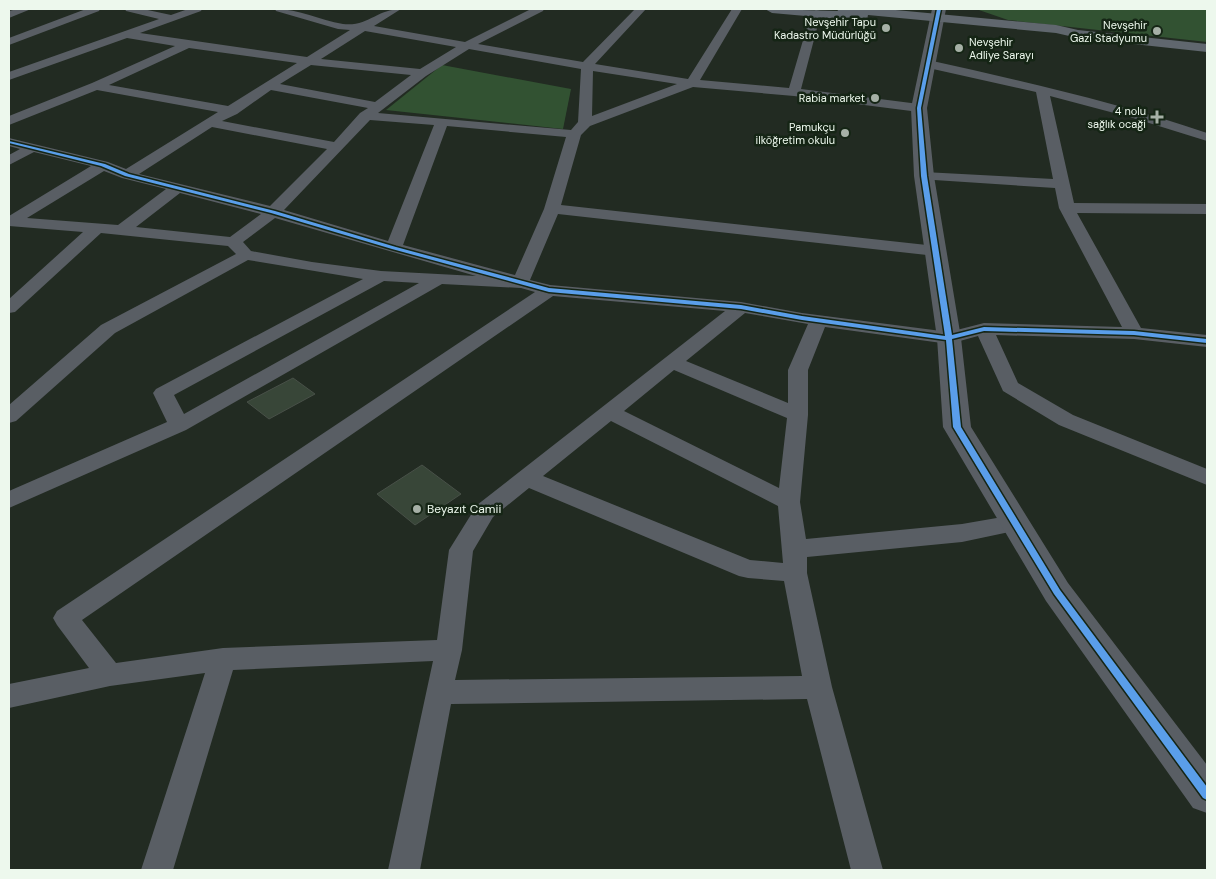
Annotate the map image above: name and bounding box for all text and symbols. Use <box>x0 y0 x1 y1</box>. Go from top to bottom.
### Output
place label: Nevşehir Tapu Kadastro Müdürlüğü <box>774 15 876 42</box>
place label: Nevşehir Gazi Stadyumu <box>1070 18 1147 45</box>
marker: Nevşehir Tapu Kadastro Müdürlüğü <box>880 22 892 34</box>
marker: Nevşehir Gazi Stadyumu <box>1151 25 1163 37</box>
place label: Nevşehir Adliye Sarayı <box>969 35 1034 62</box>
marker: Nevşehir Adliye Sarayı <box>953 42 965 54</box>
place label: Rabia market <box>799 91 865 105</box>
marker: Rabia market <box>869 92 881 104</box>
place label: 4 nolu sağlık ocaği <box>1087 104 1146 131</box>
marker: 4 nolu sağlık ocaği <box>1150 110 1164 124</box>
place label: Pamukçu ilköğretim okulu <box>756 120 835 147</box>
marker: Pamukçu ilköğretim okulu <box>839 127 851 139</box>
place label: Beyazıt Camii <box>427 501 501 517</box>
marker: Beyazıt Camii <box>411 503 423 515</box>

